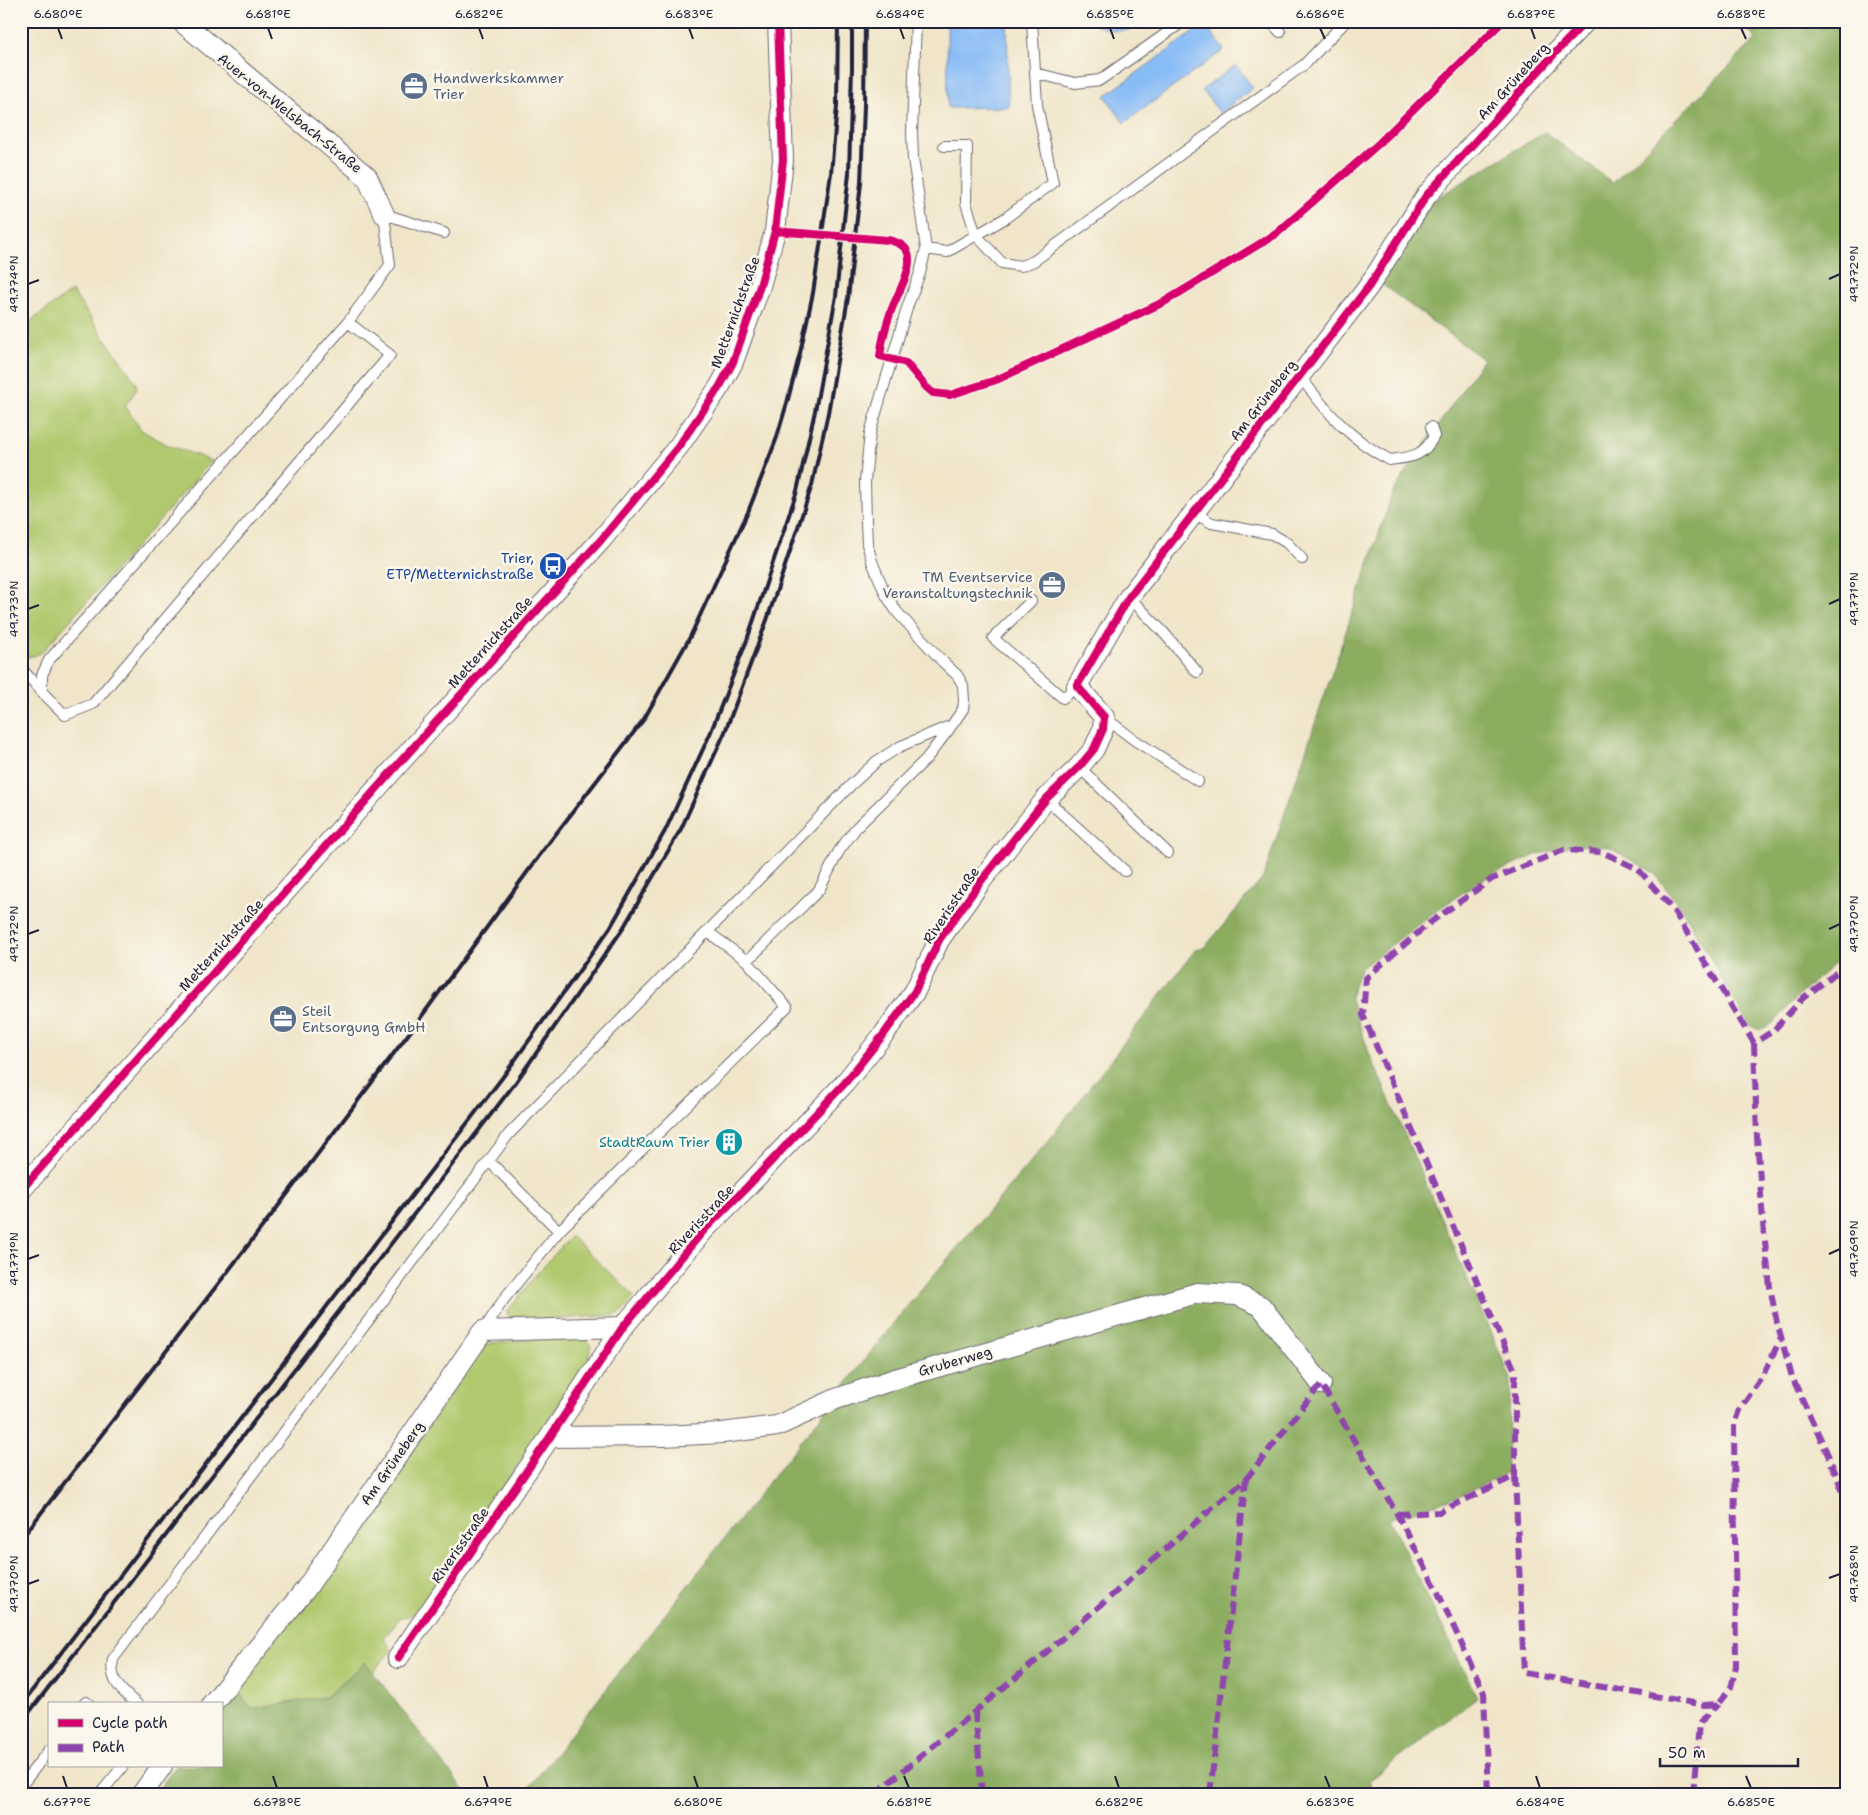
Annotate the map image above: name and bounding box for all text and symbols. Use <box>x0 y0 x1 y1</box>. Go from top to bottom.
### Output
text: 6.680°E <box>33 6 83 22</box>
text: 6.681°E <box>245 6 291 22</box>
text: 6.682°E <box>455 6 503 22</box>
text: 6.683°E <box>665 6 713 22</box>
text: 6.684°E <box>876 6 924 22</box>
text: 6.685°E <box>1086 6 1134 22</box>
text: 6.686°E <box>1295 6 1345 22</box>
text: 6.687°E <box>1507 6 1555 22</box>
text: 6.688°E <box>1716 6 1766 22</box>
street label: Am Grüneberg <box>1473 38 1553 124</box>
street label: Auer-von-Welsbach-Straße <box>214 49 366 177</box>
place label: Handwerkskammer Trier <box>433 69 564 103</box>
office icon: Handwerkskammer Trier <box>399 71 429 101</box>
text: 49.772°N <box>1846 246 1862 302</box>
street label: Metternichstraße <box>706 253 764 371</box>
text: 49.774°N <box>6 255 22 313</box>
street label: Am Grüneberg <box>1226 356 1300 444</box>
place label: Trier, ETP/Metternichstraße <box>386 549 534 583</box>
bus stop icon: Trier, ETP/Metternichstraße <box>538 551 568 581</box>
place label: TM Eventservice Veranstaltungstechnik <box>882 568 1033 602</box>
office icon: TM Eventservice Veranstaltungstechnik <box>1037 570 1067 600</box>
text: 49.771°N <box>1846 572 1862 626</box>
text: 49.773°N <box>6 581 22 637</box>
street label: Metternichstraße <box>444 592 536 692</box>
street label: Riverisstraße <box>919 863 983 947</box>
street label: Metternichstraße <box>175 895 267 995</box>
text: 49.770°N <box>1846 895 1862 953</box>
text: 49.772°N <box>6 906 22 962</box>
place label: Steil Entsorgung GmbH <box>302 1002 425 1036</box>
office icon: Steil Entsorgung GmbH <box>268 1004 298 1034</box>
building icon: StadtRaum Trier <box>714 1127 744 1157</box>
place label: StadtRaum Trier <box>599 1133 710 1151</box>
street label: Riverisstraße <box>664 1180 738 1258</box>
text: 49.769°N <box>1846 1220 1862 1278</box>
text: 49.771°N <box>6 1232 22 1286</box>
street label: Gruberweg <box>916 1342 994 1380</box>
street label: Am Grüneberg <box>356 1418 428 1508</box>
street label: Riverisstraße <box>427 1503 493 1587</box>
text: 49.768°N <box>1846 1545 1862 1603</box>
text: 49.770°N <box>6 1555 22 1613</box>
legend <box>48 1702 222 1768</box>
text: Cycle path <box>92 1713 168 1733</box>
scale bar <box>1660 1735 1798 1767</box>
text: Path <box>92 1737 125 1757</box>
text: 50 m <box>1668 1743 1706 1763</box>
text: 6.677°E <box>43 1794 91 1810</box>
text: 6.678°E <box>253 1794 301 1810</box>
text: 6.679°E <box>464 1794 512 1810</box>
text: 6.680°E <box>673 1794 723 1810</box>
text: 6.681°E <box>886 1794 932 1810</box>
text: 6.682°E <box>1095 1794 1143 1810</box>
text: 6.683°E <box>1306 1794 1354 1810</box>
text: 6.684°E <box>1516 1794 1564 1810</box>
text: 6.685°E <box>1727 1794 1775 1810</box>

